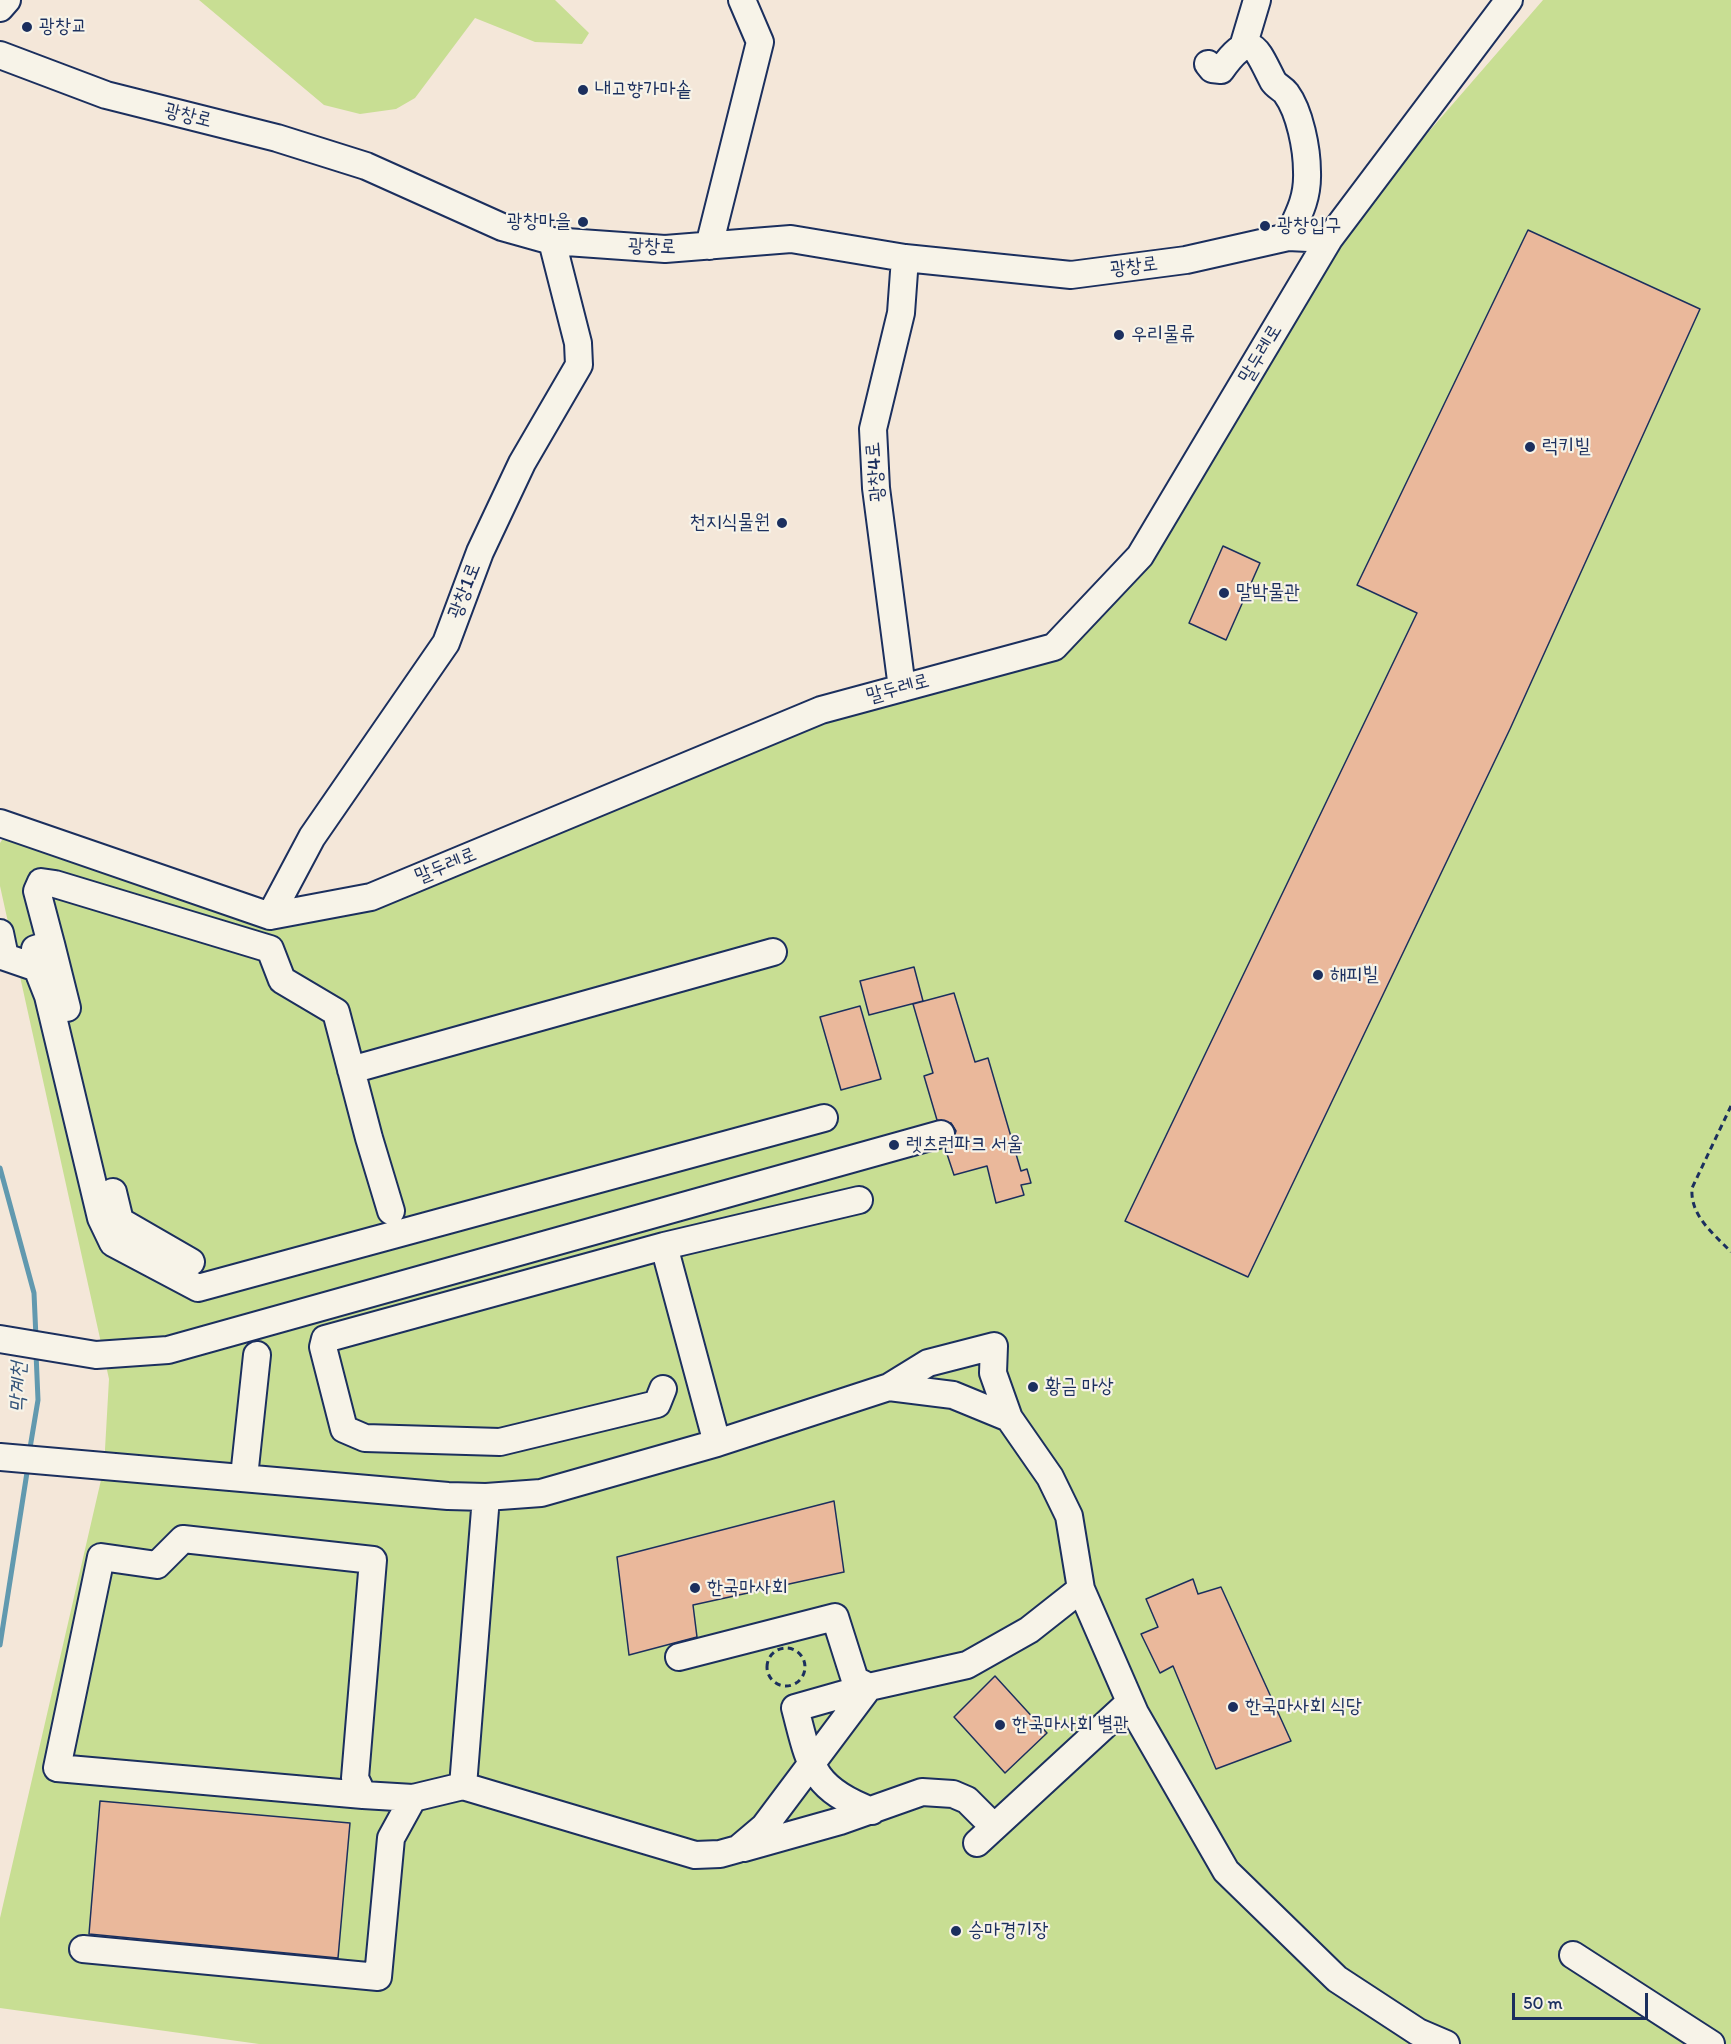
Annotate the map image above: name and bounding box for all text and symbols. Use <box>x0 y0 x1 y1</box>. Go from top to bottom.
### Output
place label: 광창교 <box>39 15 87 39</box>
marker: 광창교 <box>20 20 34 34</box>
place label: 내고향가마솥 <box>595 78 692 102</box>
marker: 내고향가마솥 <box>576 83 590 97</box>
street label: 광창로 <box>162 99 214 133</box>
place label: 광창마을 <box>507 210 571 234</box>
place label: 광창입구 <box>1277 214 1341 238</box>
marker: 광창마을 <box>576 215 590 229</box>
marker: 광창입구 <box>1258 219 1272 233</box>
street label: 광창로 <box>627 234 677 260</box>
street label: 광창로 <box>1109 252 1159 282</box>
street label: 말두레로 <box>1234 320 1288 388</box>
place label: 우리물류 <box>1131 323 1195 347</box>
marker: 우리물류 <box>1112 328 1126 342</box>
place label: 럭키빌 <box>1542 435 1590 459</box>
marker: 럭키빌 <box>1523 440 1537 454</box>
street label: 광창4로 <box>861 441 891 503</box>
place label: 천지식물원 <box>690 511 770 535</box>
marker: 천지식물원 <box>775 516 789 530</box>
street label: 광창1로 <box>443 560 487 622</box>
place label: 말박물관 <box>1236 581 1300 605</box>
marker: 말박물관 <box>1217 586 1231 600</box>
street label: 말두레로 <box>864 669 932 709</box>
street label: 말두레로 <box>412 843 480 889</box>
place label: 해피빌 <box>1330 963 1378 987</box>
marker: 해피빌 <box>1311 968 1325 982</box>
place label: 렛츠런파크 서울 <box>906 1133 1023 1157</box>
marker: 렛츠런파크 서울 <box>887 1138 901 1152</box>
water label: 막계천 <box>6 1361 32 1413</box>
place label: 황금 마상 <box>1045 1375 1114 1399</box>
marker: 황금 마상 <box>1026 1380 1040 1394</box>
place label: 한국마사회 <box>707 1576 787 1600</box>
marker: 한국마사회 <box>688 1581 702 1595</box>
place label: 한국마사회 식당 <box>1245 1695 1362 1719</box>
marker: 한국마사회 식당 <box>1226 1700 1240 1714</box>
place label: 한국마사회 별관 <box>1012 1713 1129 1737</box>
marker: 한국마사회 별관 <box>993 1718 1007 1732</box>
place label: 승마경기장 <box>968 1919 1048 1943</box>
marker: 승마경기장 <box>949 1924 963 1938</box>
scale bar <box>1515 1981 1652 2019</box>
text: 50 m <box>1523 1992 1563 2014</box>

